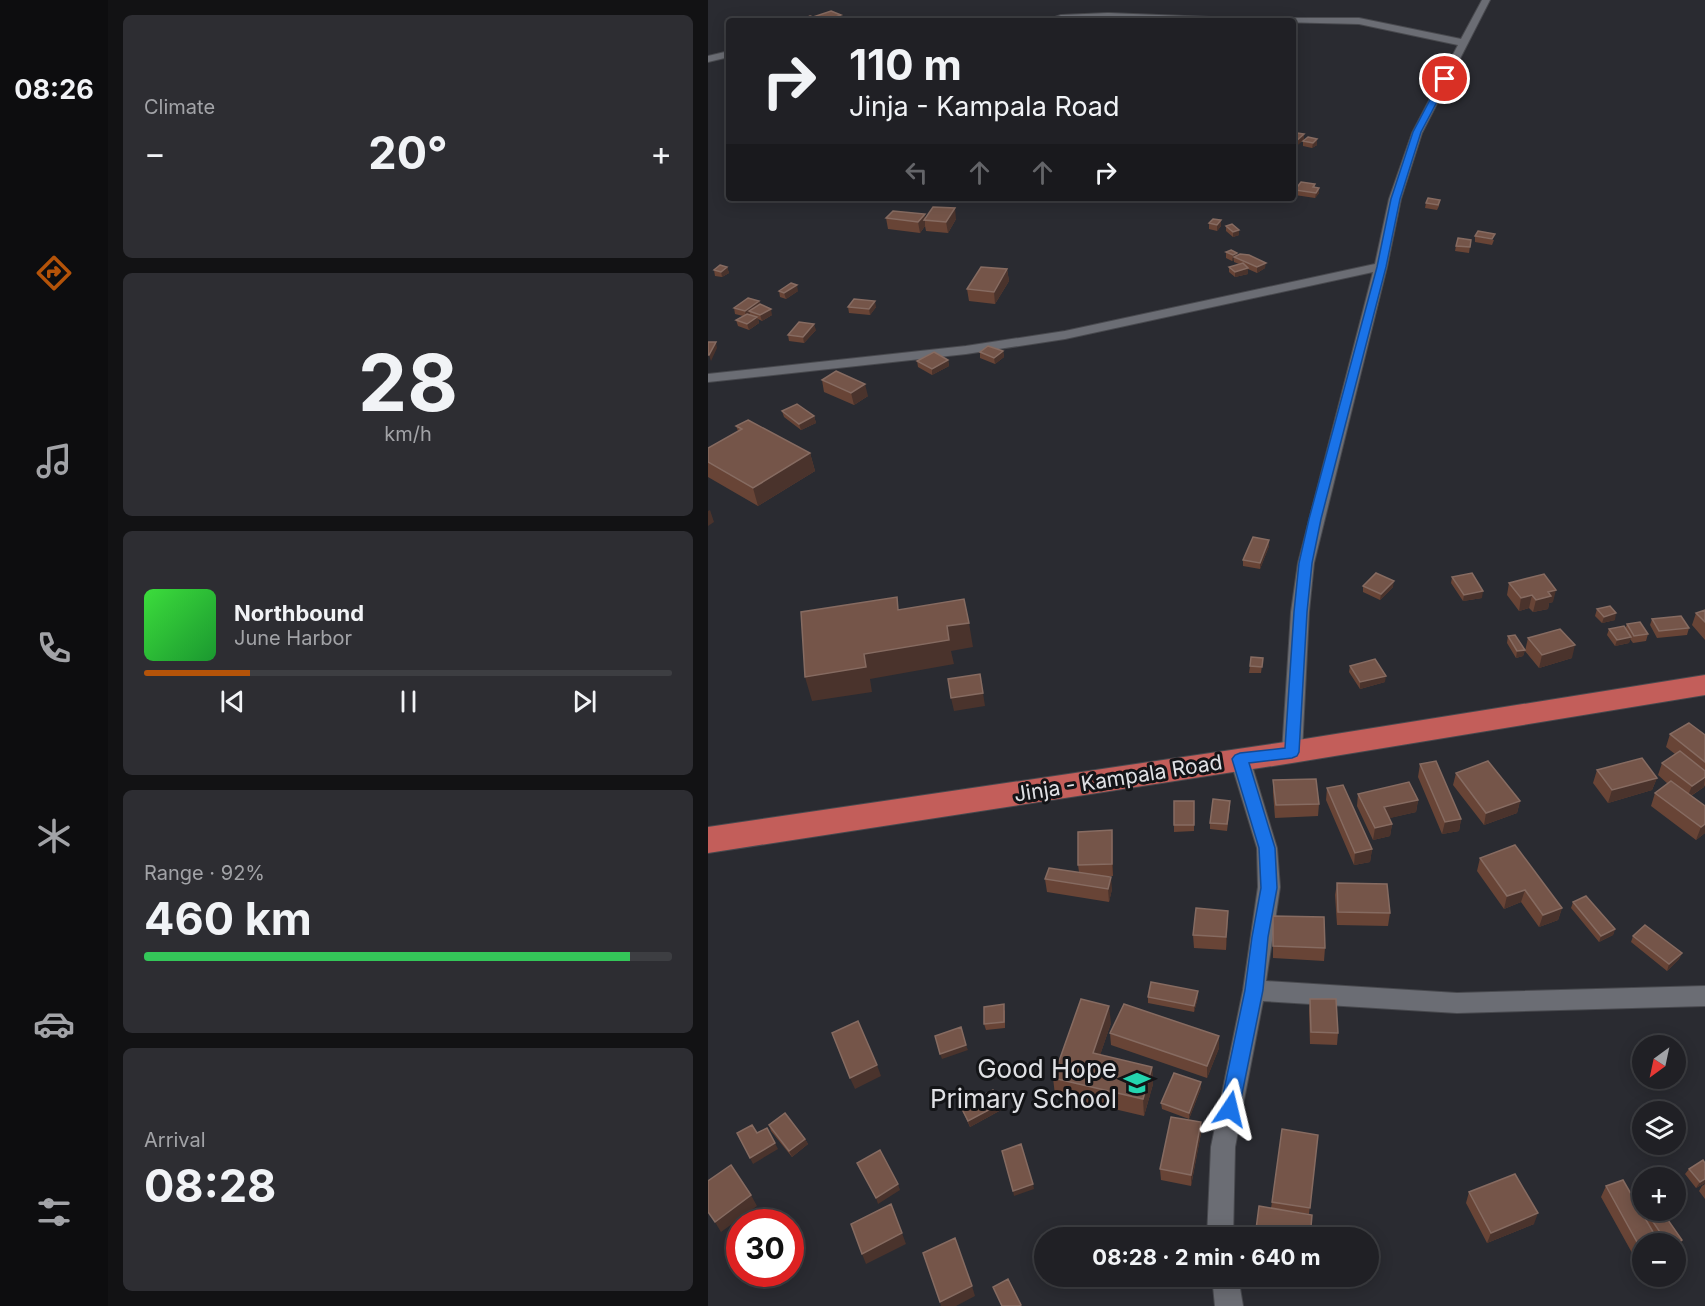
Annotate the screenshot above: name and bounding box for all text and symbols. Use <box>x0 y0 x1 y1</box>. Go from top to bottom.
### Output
text: 110 m <box>849 39 962 90</box>
icon: right <box>750 42 828 120</box>
pin <box>1419 53 1470 104</box>
icon: arrive <box>1428 62 1461 95</box>
text: 08:26 <box>14 73 94 106</box>
text: Jinja - Kampala Road <box>849 90 1120 123</box>
text: Climate <box>144 95 215 119</box>
text: 20° <box>368 125 448 180</box>
text: − <box>144 133 166 173</box>
text: + <box>650 133 672 173</box>
icon: left <box>900 156 933 189</box>
icon: ahead <box>963 156 996 189</box>
icon: ahead <box>1026 156 1059 189</box>
icon: right <box>1089 156 1122 189</box>
icon: directions <box>33 252 75 294</box>
text: 28 <box>358 335 458 430</box>
text: km/h <box>384 422 432 446</box>
icon: music <box>33 440 75 482</box>
text: Northbound <box>234 600 364 626</box>
text: June Harbor <box>234 626 352 650</box>
icon: phone <box>33 627 75 669</box>
icon: previous <box>216 685 249 718</box>
icon: pause <box>392 685 425 718</box>
icon: next <box>568 685 601 718</box>
street label: Jinja - Kampala Road <box>1012 749 1224 807</box>
icon: climate <box>33 815 75 857</box>
text: Range · 92% <box>144 861 265 885</box>
text: 460 km <box>144 891 312 946</box>
icon: car <box>33 1003 75 1045</box>
north arrow <box>1632 1035 1686 1089</box>
map controls <box>1632 1035 1686 1287</box>
place label: Good Hope Primary School <box>930 1053 1117 1114</box>
school or university icon: Good Hope Primary School <box>1122 1068 1152 1098</box>
position arrow <box>1198 1077 1262 1141</box>
button: layers <box>1632 1101 1686 1155</box>
text: Arrival <box>144 1128 206 1152</box>
text: 08:28 <box>144 1158 276 1213</box>
button: + <box>1632 1167 1686 1221</box>
icon: filters <box>33 1191 75 1233</box>
speed limit sign: 30 <box>726 1209 804 1287</box>
button: − <box>1632 1233 1686 1287</box>
text: 08:28 · 2 min · 640 m <box>1092 1244 1321 1270</box>

